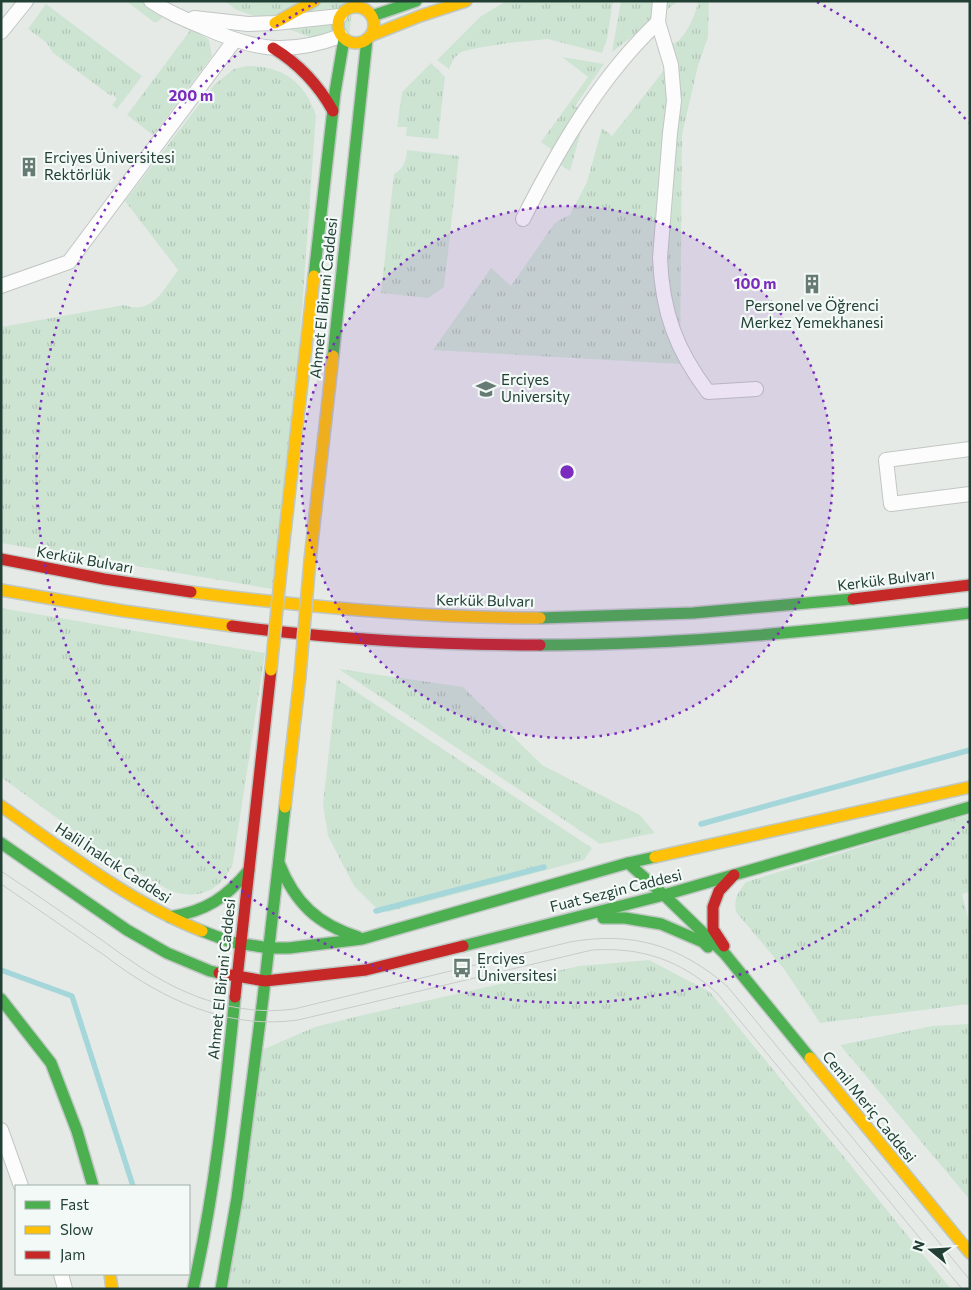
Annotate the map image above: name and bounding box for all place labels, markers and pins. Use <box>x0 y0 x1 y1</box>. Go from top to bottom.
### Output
place label: Erciyes Üniversitesi Rektörlük <box>44 148 175 183</box>
building icon: Erciyes Üniversitesi Rektörlük <box>18 156 40 178</box>
building icon: Personel ve Öğrenci Merkez Yemekhanesi <box>801 273 823 295</box>
place label: Personel ve Öğrenci Merkez Yemekhanesi <box>740 296 884 331</box>
place label: Erciyes University <box>501 370 570 405</box>
school or university icon: Erciyes University <box>475 378 497 400</box>
centre of rings <box>558 463 576 481</box>
place label: Erciyes Üniversitesi <box>477 949 557 984</box>
bus stop icon: Erciyes Üniversitesi <box>451 957 473 979</box>

